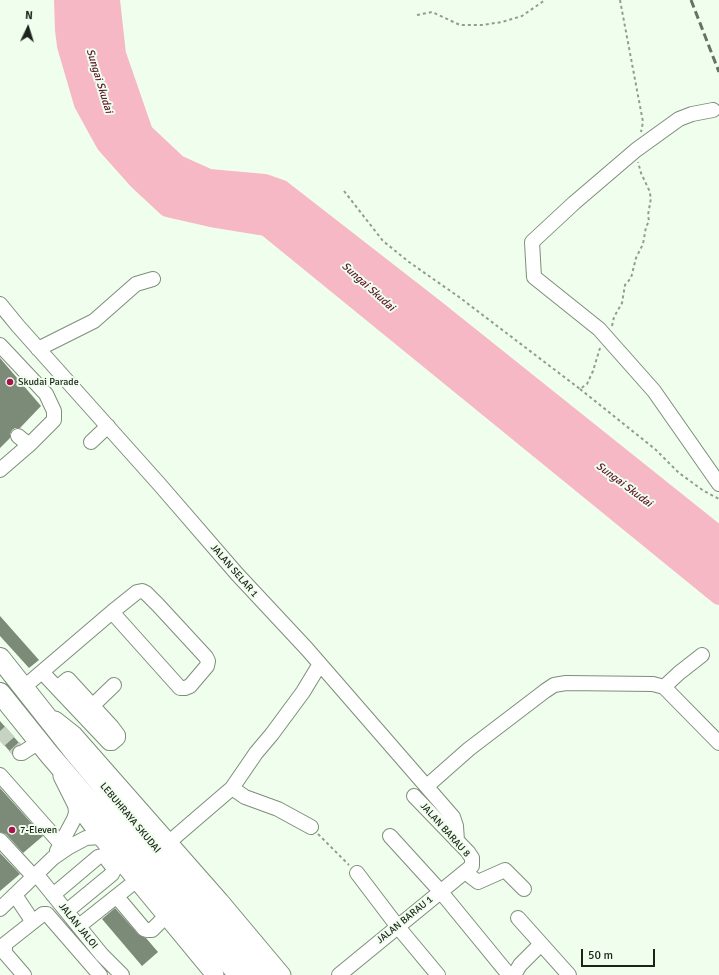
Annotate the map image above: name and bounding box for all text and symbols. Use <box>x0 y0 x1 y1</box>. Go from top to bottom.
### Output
north arrow <box>8 8 48 48</box>
text: N <box>25 9 33 22</box>
water label: Sungai Skudai <box>83 47 115 115</box>
water label: Sungai Skudai <box>339 260 397 314</box>
place label: Skudai Parade <box>18 376 79 388</box>
marker: Skudai Parade <box>5 377 15 387</box>
water label: Sungai Skudai <box>593 460 655 510</box>
street label: JALAN SELAR 1 <box>208 542 260 600</box>
street label: LEBUHRAYA SKUDAI <box>97 780 163 856</box>
street label: JALAN BARAU 8 <box>417 800 473 860</box>
place label: 7-Eleven <box>20 824 57 836</box>
marker: 7-Eleven <box>7 825 17 835</box>
street label: JALAN BARAU 1 <box>374 894 436 946</box>
street label: JALAN JALOI <box>56 901 100 951</box>
scale bar <box>583 941 657 967</box>
text: 50 m <box>588 948 613 963</box>

